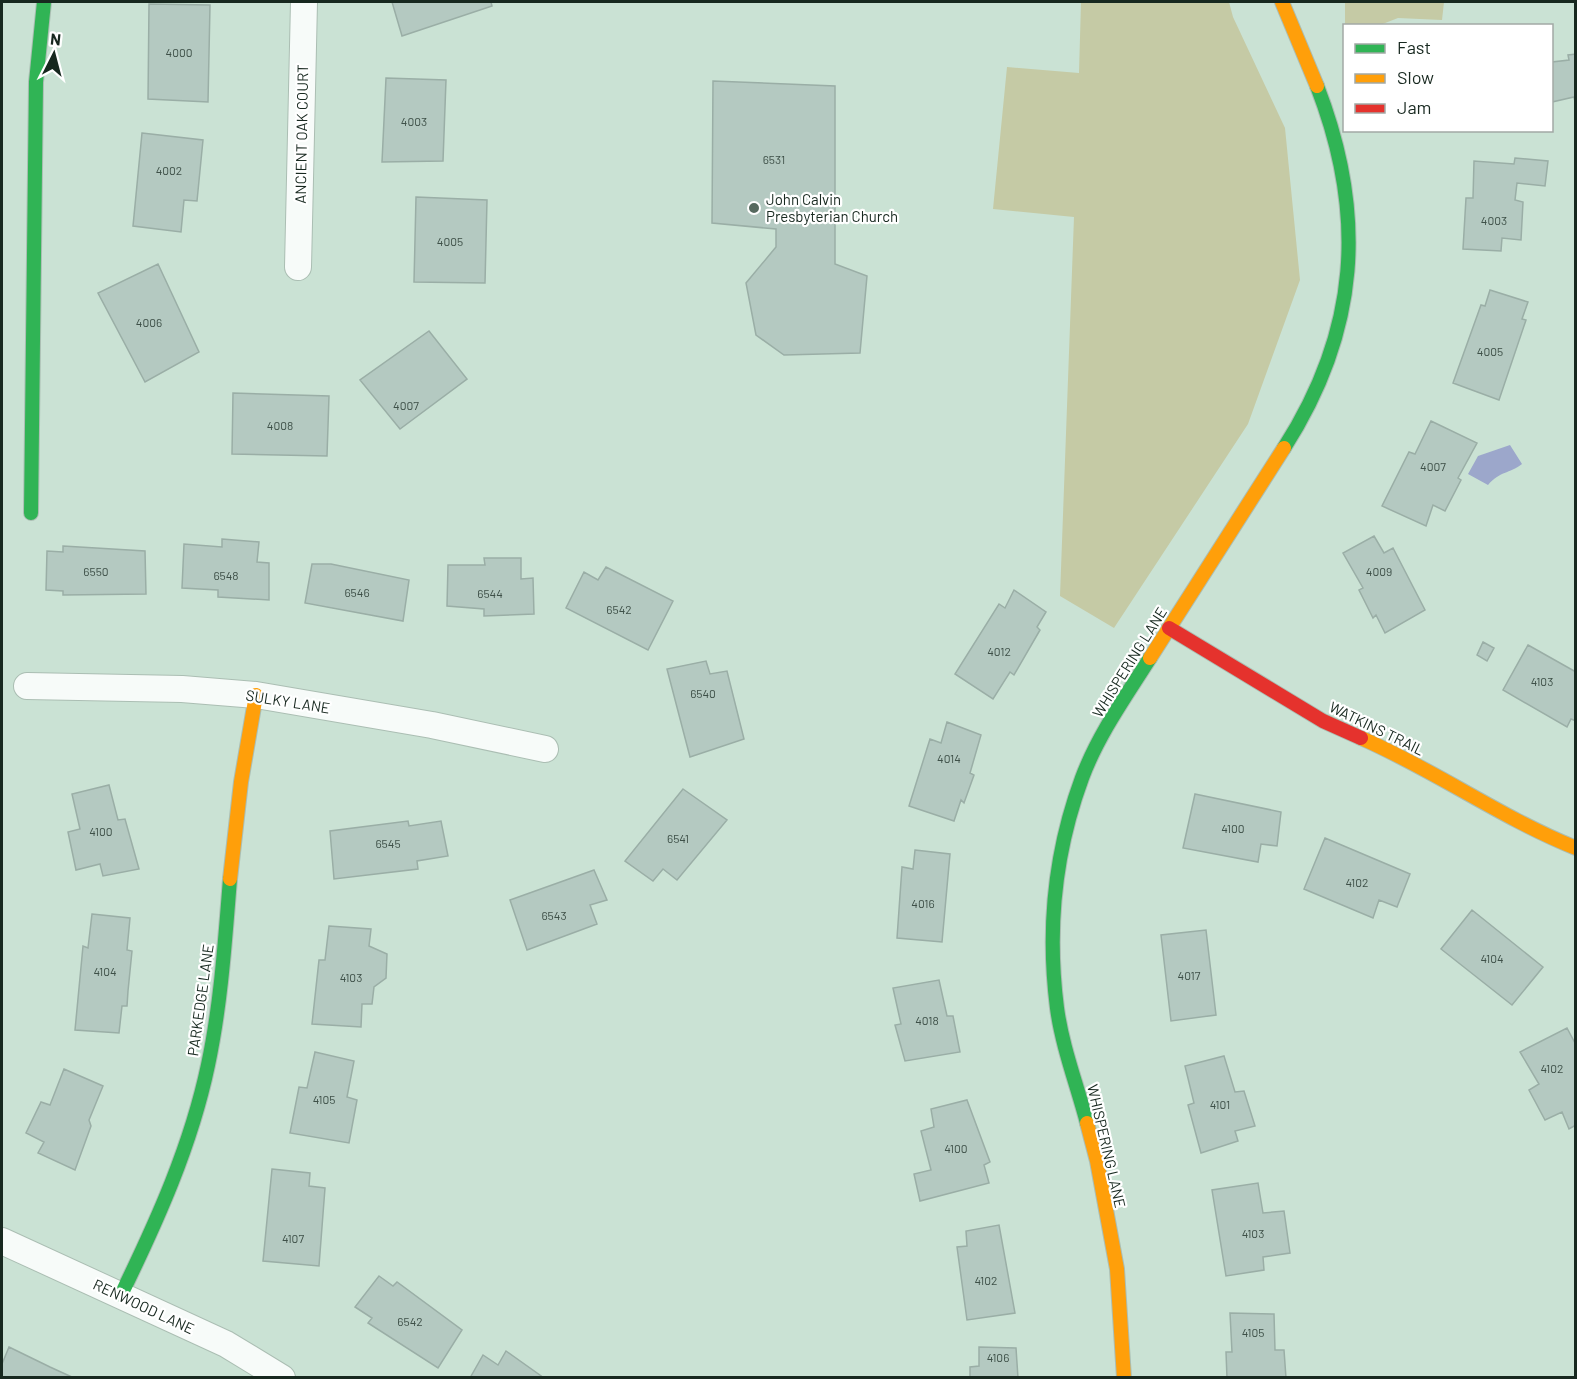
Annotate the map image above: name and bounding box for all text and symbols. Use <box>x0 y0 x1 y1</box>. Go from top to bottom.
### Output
north arrow <box>24 24 84 84</box>
legend <box>1343 24 1553 132</box>
text: N <box>49 29 62 49</box>
text: Fast <box>1397 36 1431 58</box>
house number: 4000 <box>166 45 192 59</box>
street label: ANCIENT OAK COURT <box>291 64 311 204</box>
text: Slow <box>1397 66 1434 88</box>
text: Jam <box>1397 96 1431 118</box>
house number: 4003 <box>401 114 427 128</box>
house number: 6531 <box>763 152 785 166</box>
house number: 4002 <box>156 163 182 177</box>
place label: John Calvin Presbyterian Church <box>766 190 898 225</box>
marker: John Calvin Presbyterian Church <box>747 201 761 215</box>
house number: 4003 <box>1481 213 1507 227</box>
house number: 4005 <box>437 234 463 248</box>
house number: 4006 <box>136 315 162 329</box>
house number: 4005 <box>1477 344 1503 358</box>
house number: 4007 <box>393 398 419 412</box>
house number: 4008 <box>267 418 293 432</box>
house number: 4007 <box>1420 459 1446 473</box>
house number: 6550 <box>83 564 109 578</box>
house number: 4009 <box>1366 564 1392 578</box>
house number: 6548 <box>213 568 239 582</box>
house number: 6546 <box>344 585 370 599</box>
house number: 6544 <box>477 586 503 600</box>
house number: 6542 <box>606 602 632 616</box>
street label: WHISPERING LANE <box>1088 604 1170 720</box>
house number: 4012 <box>987 644 1011 658</box>
house number: 4103 <box>1531 674 1553 688</box>
street label: SULKY LANE <box>245 685 331 717</box>
house number: 6540 <box>690 686 716 700</box>
street label: WATKINS TRAIL <box>1327 697 1427 759</box>
house number: 4014 <box>937 751 961 765</box>
house number: 4100 <box>1221 821 1245 835</box>
house number: 4100 <box>89 824 113 838</box>
house number: 6541 <box>667 831 689 845</box>
house number: 6545 <box>375 836 401 850</box>
house number: 4102 <box>1346 875 1368 889</box>
house number: 4016 <box>911 896 935 910</box>
house number: 6543 <box>541 908 567 922</box>
street label: PARKEDGE LANE <box>183 943 217 1057</box>
house number: 4104 <box>1480 951 1504 965</box>
house number: 4104 <box>93 964 117 978</box>
house number: 4017 <box>1178 968 1201 982</box>
house number: 4103 <box>340 970 362 984</box>
house number: 4018 <box>915 1013 939 1027</box>
house number: 4102 <box>1541 1061 1563 1075</box>
street label: WHISPERING LANE <box>1084 1082 1130 1210</box>
house number: 4105 <box>313 1092 335 1106</box>
house number: 4101 <box>1210 1097 1230 1111</box>
house number: 4100 <box>944 1141 968 1155</box>
house number: 4103 <box>1242 1226 1264 1240</box>
house number: 4107 <box>282 1231 304 1245</box>
house number: 4102 <box>975 1273 997 1287</box>
street label: RENWOOD LANE <box>91 1275 197 1337</box>
house number: 6542 <box>397 1314 423 1328</box>
house number: 4105 <box>1242 1325 1264 1339</box>
house number: 4106 <box>987 1350 1009 1364</box>

